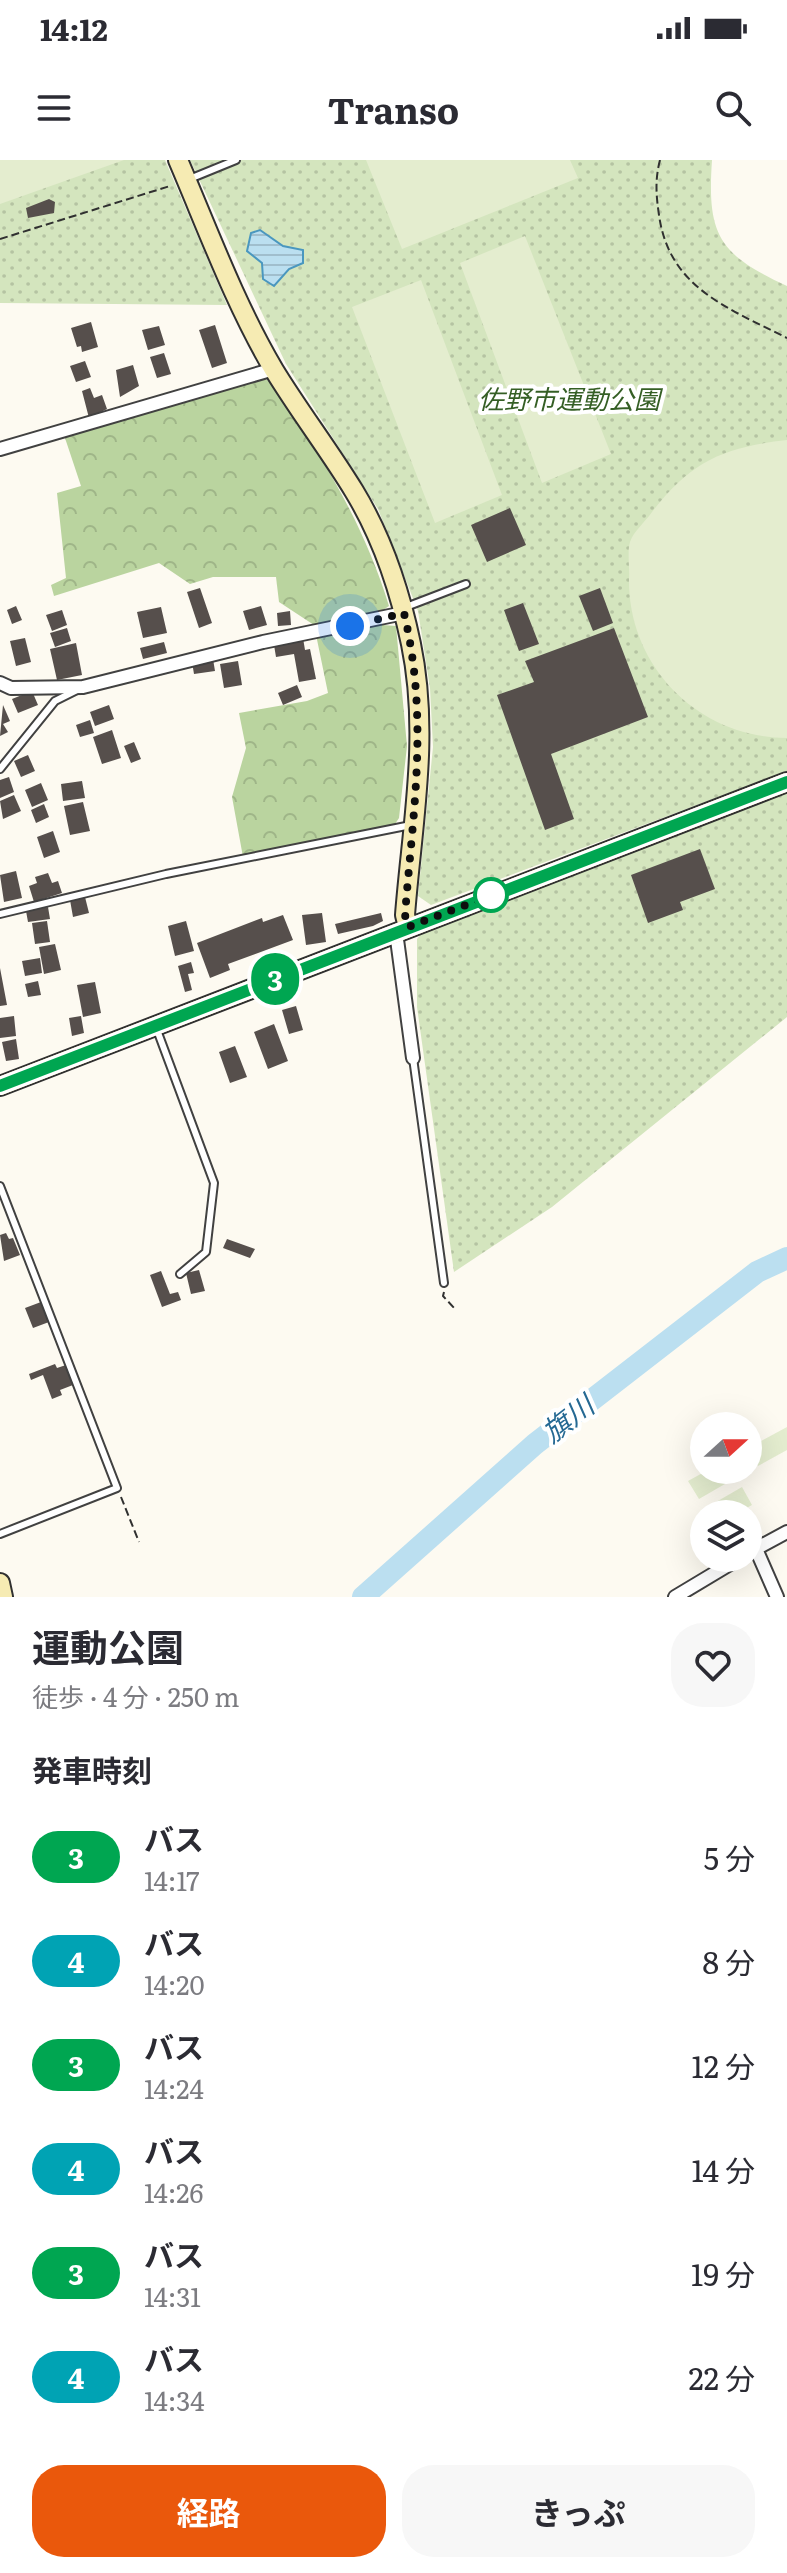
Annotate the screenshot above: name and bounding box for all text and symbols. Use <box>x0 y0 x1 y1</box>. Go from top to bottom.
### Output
text: 14:12 <box>40 6 108 50</box>
text: Transo <box>328 82 459 135</box>
icon: menu <box>32 86 76 130</box>
icon: search <box>711 86 755 130</box>
park label: 佐野市運動公園 <box>478 378 664 417</box>
your location <box>330 606 370 646</box>
unlabelled marker <box>474 878 508 912</box>
line badge: 3 <box>249 953 301 1005</box>
text: 3 <box>267 958 283 1000</box>
water label: 旗川 <box>532 1382 604 1451</box>
north arrow <box>690 1412 762 1484</box>
map controls <box>690 1412 762 1572</box>
button: layers <box>690 1500 762 1572</box>
text: 運動公園 <box>32 1617 184 1674</box>
button: heart <box>671 1623 755 1707</box>
text: 徒歩 · 4 分 · 250 m <box>32 1676 239 1715</box>
text: 発車時刻 <box>32 1747 152 1791</box>
text: バス <box>144 1816 204 1860</box>
text: 5 分 <box>704 1835 755 1879</box>
text: 3 <box>68 1836 84 1878</box>
text: 14:17 <box>144 1860 200 1899</box>
text: バス <box>144 1920 204 1964</box>
text: 8 分 <box>702 1939 755 1983</box>
text: 4 <box>68 1940 84 1982</box>
text: 14:20 <box>144 1964 204 2003</box>
text: バス <box>144 2024 204 2068</box>
text: 12 分 <box>692 2043 755 2087</box>
text: 3 <box>68 2044 84 2086</box>
text: 14:24 <box>144 2068 204 2107</box>
text: バス <box>144 2128 204 2172</box>
text: 14 分 <box>691 2147 755 2191</box>
text: 4 <box>68 2148 84 2190</box>
text: 14:26 <box>144 2172 203 2211</box>
text: バス <box>144 2232 204 2276</box>
text: 19 分 <box>691 2251 755 2295</box>
text: 3 <box>68 2252 84 2294</box>
text: 14:31 <box>144 2276 201 2315</box>
text: バス <box>144 2336 204 2380</box>
text: 22 分 <box>689 2355 755 2399</box>
text: 4 <box>68 2356 84 2398</box>
text: 14:34 <box>144 2380 205 2419</box>
button: 経路 <box>32 2465 386 2557</box>
button: きっぷ <box>402 2465 755 2557</box>

